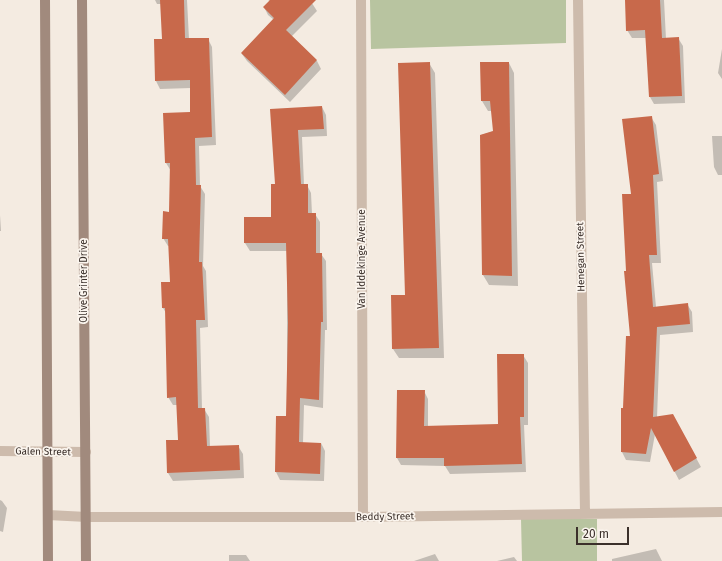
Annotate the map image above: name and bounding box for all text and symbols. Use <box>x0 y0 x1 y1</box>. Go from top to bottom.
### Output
street label: Van Iddekinge Avenue <box>356 209 368 309</box>
street label: Henegan Street <box>574 222 588 292</box>
street label: Olive Grinter Drive <box>78 239 90 323</box>
street label: Galen Street <box>15 446 71 458</box>
street label: Beddy Street <box>356 510 414 524</box>
scale bar <box>578 519 631 545</box>
text: 20 m <box>583 527 609 541</box>

